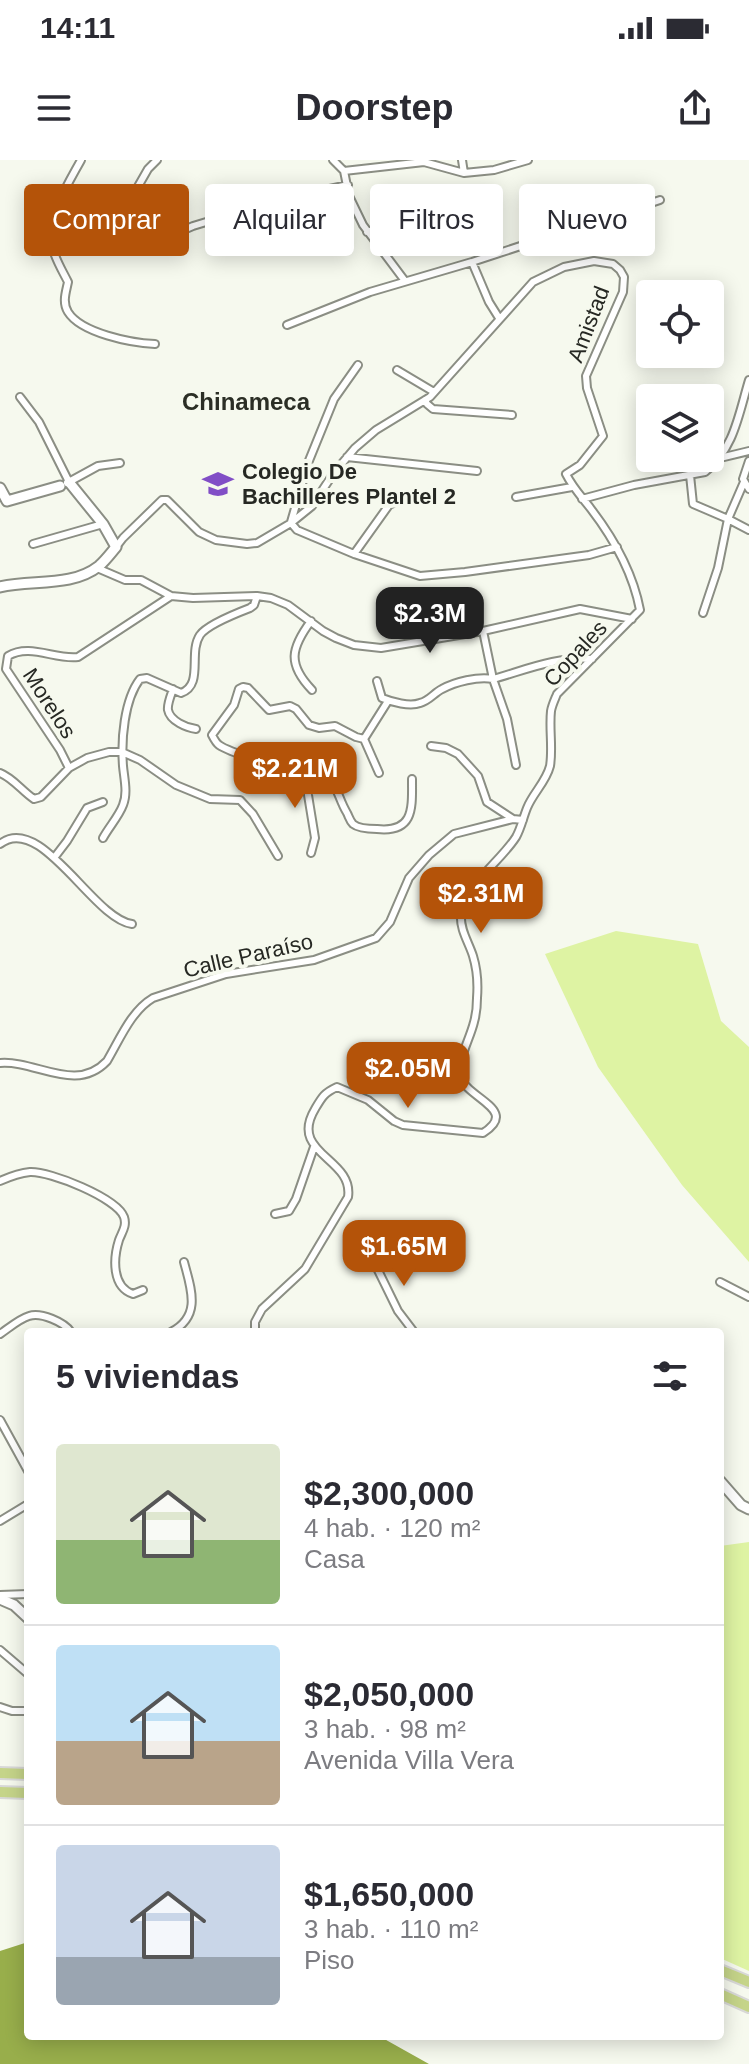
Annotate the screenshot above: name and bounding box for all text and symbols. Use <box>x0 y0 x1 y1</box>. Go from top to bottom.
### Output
text: 14:11 <box>40 11 115 44</box>
icon: menu <box>32 86 76 130</box>
icon: share <box>673 86 717 130</box>
text: Doorstep <box>295 87 454 128</box>
chip: Comprar <box>24 184 189 256</box>
chip: Alquilar <box>205 184 354 256</box>
chip: Filtros <box>370 184 503 256</box>
chip: Nuevo <box>519 184 655 256</box>
map controls <box>636 280 724 472</box>
button: locate <box>636 280 724 368</box>
street label: Amistad <box>563 283 614 366</box>
button: layers <box>636 384 724 472</box>
district label: Chinameca <box>182 388 311 415</box>
place label: Colegio De Bachilleres Plantel 2 <box>242 459 456 509</box>
school or university icon: Colegio De Bachilleres Plantel 2 <box>201 467 235 501</box>
pin: $2.3M <box>374 587 486 655</box>
text: $2.3M <box>394 598 466 628</box>
street label: Copales <box>539 615 612 691</box>
street label: Morelos <box>18 664 81 743</box>
pin: $2.21M <box>230 742 360 810</box>
text: $2.21M <box>252 753 338 783</box>
pin: $2.31M <box>416 867 546 935</box>
text: $2.31M <box>438 878 524 908</box>
street label: Calle Paraíso <box>181 928 315 983</box>
pin: $2.05M <box>343 1042 473 1110</box>
text: $2.05M <box>365 1053 451 1083</box>
pin: $1.65M <box>339 1220 469 1288</box>
text: $1.65M <box>361 1231 447 1261</box>
icon: filters <box>648 1354 692 1398</box>
text: 5 viviendas <box>56 1357 239 1395</box>
text: $2,300,000 <box>304 1474 474 1512</box>
icon: home <box>120 1476 216 1572</box>
text: 4 hab. · 120 m² <box>304 1513 480 1543</box>
text: Casa <box>304 1544 365 1574</box>
text: $2,050,000 <box>304 1675 474 1713</box>
icon: home <box>120 1677 216 1773</box>
text: 3 hab. · 98 m² <box>304 1714 466 1744</box>
text: Avenida Villa Vera <box>304 1745 514 1775</box>
text: $1,650,000 <box>304 1875 474 1913</box>
icon: home <box>120 1877 216 1973</box>
text: 3 hab. · 110 m² <box>304 1914 478 1944</box>
text: Piso <box>304 1945 355 1975</box>

